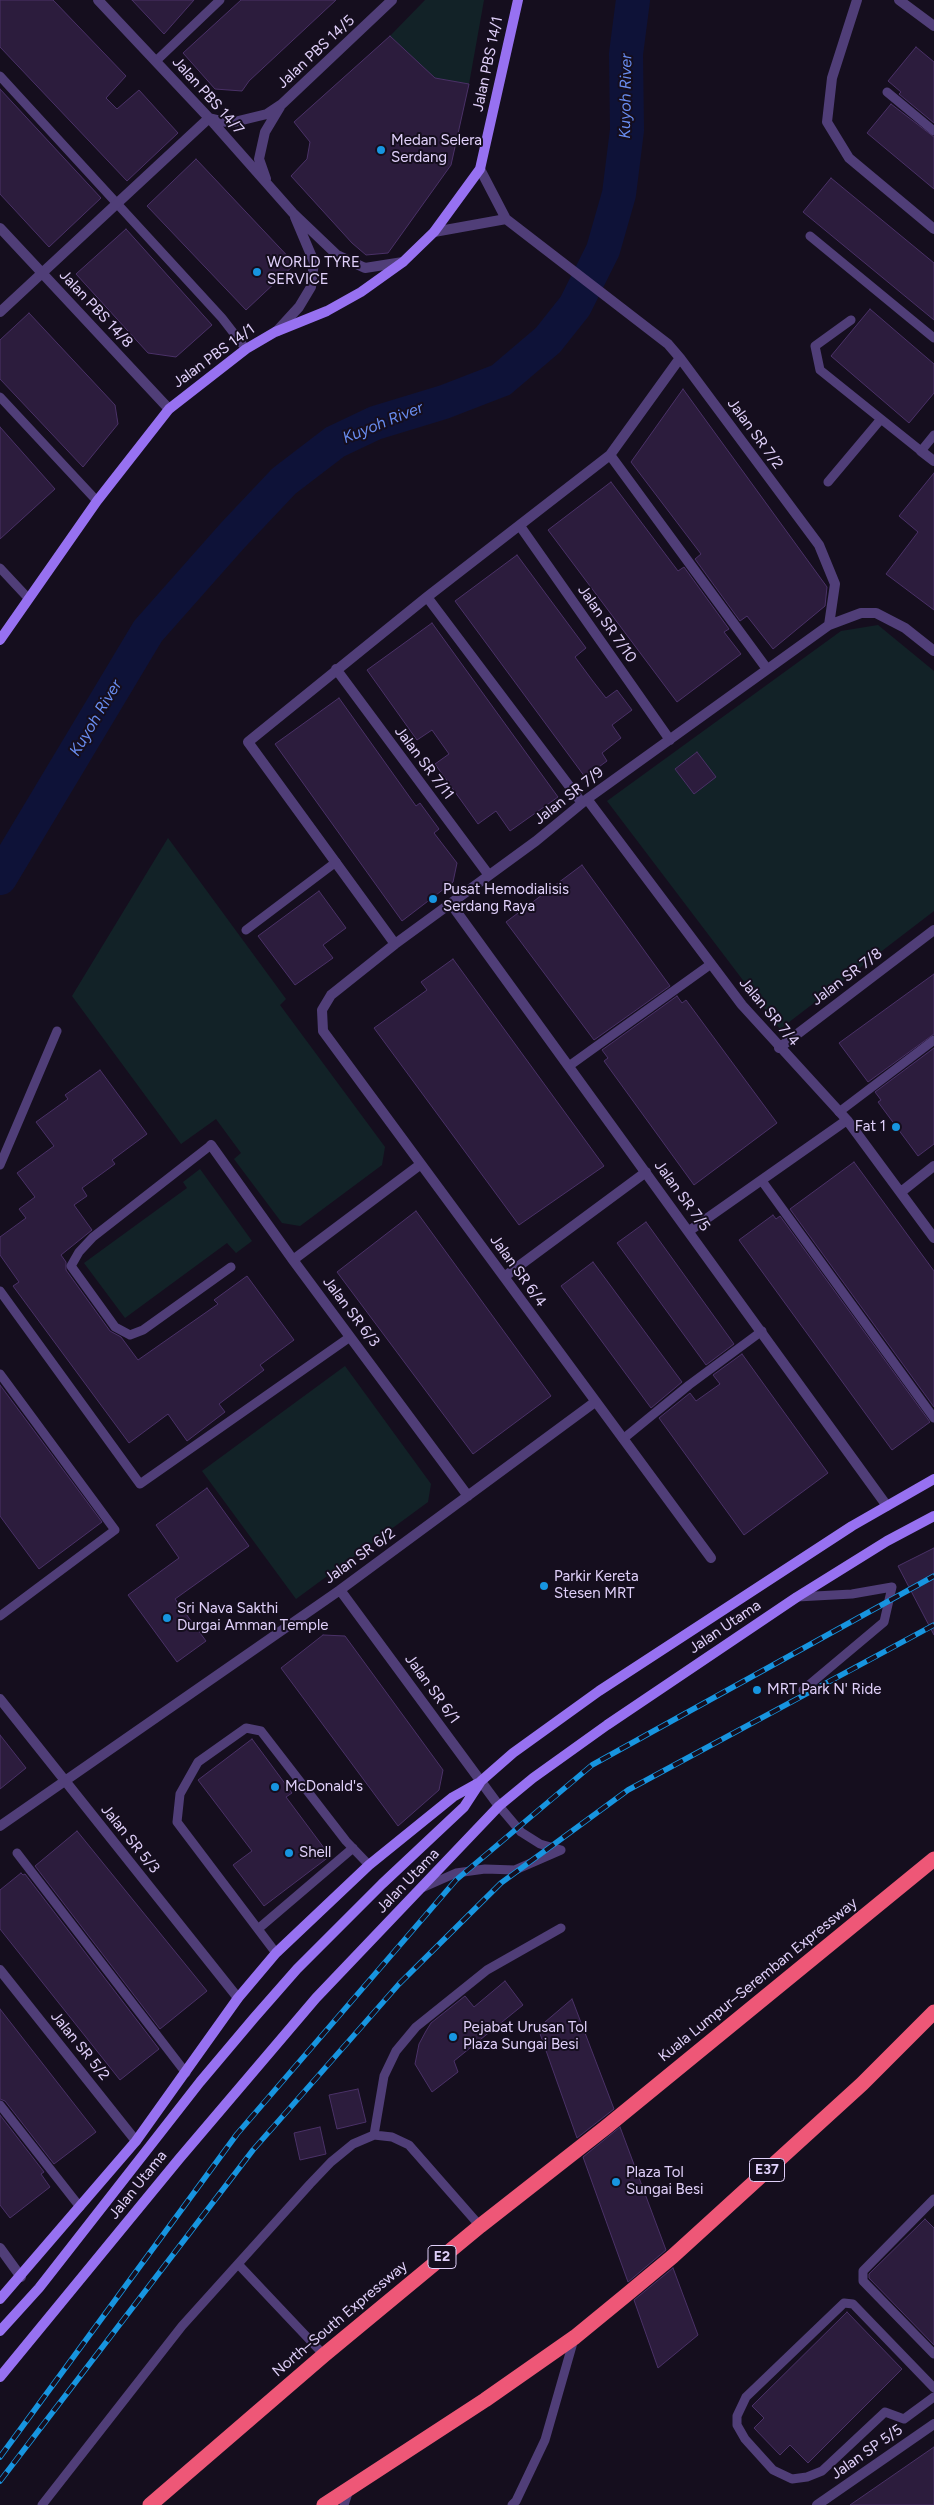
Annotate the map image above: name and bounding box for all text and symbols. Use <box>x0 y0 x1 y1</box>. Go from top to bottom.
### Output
street label: Jalan PBS 14/5 <box>274 12 358 92</box>
street label: Jalan PBS 14/1 <box>469 15 507 113</box>
street label: Jalan PBS 14/7 <box>168 53 248 139</box>
water label: Kuyoh River <box>616 53 636 139</box>
place label: Medan Selera Serdang <box>391 132 482 167</box>
marker: Medan Selera Serdang <box>375 144 387 156</box>
place label: WORLD TYRE SERVICE <box>267 254 360 289</box>
street label: Jalan PBS 14/8 <box>55 266 137 352</box>
marker: WORLD TYRE SERVICE <box>251 266 263 278</box>
street label: Jalan PBS 14/1 <box>170 320 258 392</box>
street label: Jalan SR 7/2 <box>723 395 787 473</box>
water label: Kuyoh River <box>340 398 426 448</box>
street label: Jalan SR 7/10 <box>574 582 640 666</box>
water label: Kuyoh River <box>66 677 126 759</box>
street label: Jalan SR 7/11 <box>391 723 457 803</box>
street label: Jalan SR 7/9 <box>531 763 607 829</box>
place label: Pusat Hemodialisis Serdang Raya <box>443 881 569 916</box>
marker: Pusat Hemodialisis Serdang Raya <box>427 893 439 905</box>
street label: Jalan SR 7/8 <box>808 945 886 1009</box>
street label: Jalan SR 7/4 <box>735 974 803 1050</box>
place label: Fat 1 <box>855 1118 886 1136</box>
marker: Fat 1 <box>890 1121 902 1133</box>
street label: Jalan SR 7/5 <box>650 1157 714 1235</box>
street label: Jalan SR 6/4 <box>486 1232 550 1310</box>
street label: Jalan SR 6/3 <box>319 1273 383 1351</box>
street label: Jalan SR 6/2 <box>321 1524 399 1588</box>
place label: Parkir Kereta Stesen MRT <box>554 1568 639 1603</box>
marker: Parkir Kereta Stesen MRT <box>538 1580 550 1592</box>
street label: Jalan Utama <box>686 1596 764 1658</box>
place label: Sri Nava Sakthi Durgai Amman Temple <box>177 1600 328 1635</box>
marker: Sri Nava Sakthi Durgai Amman Temple <box>161 1612 173 1624</box>
street label: Jalan SR 6/1 <box>401 1651 463 1727</box>
place label: MRT Park N' Ride <box>767 1681 881 1699</box>
marker: MRT Park N' Ride <box>751 1684 763 1696</box>
place label: McDonald's <box>285 1778 363 1796</box>
marker: McDonald's <box>269 1781 281 1793</box>
street label: Jalan SR 5/3 <box>97 1801 163 1877</box>
place label: Shell <box>299 1844 331 1862</box>
street label: Jalan Utama <box>373 1845 443 1917</box>
marker: Shell <box>283 1847 295 1859</box>
street label: Kuala Lumpur–Seremban Expressway <box>655 1894 861 2066</box>
street label: Jalan SR 5/2 <box>47 2008 113 2084</box>
place label: Pejabat Urusan Tol Plaza Sungai Besi <box>463 2019 587 2054</box>
marker: Pejabat Urusan Tol Plaza Sungai Besi <box>447 2031 459 2043</box>
street label: Jalan Utama <box>105 2147 171 2223</box>
road number: E37 <box>750 2158 784 2182</box>
place label: Plaza Tol Sungai Besi <box>626 2164 703 2199</box>
marker: Plaza Tol Sungai Besi <box>610 2176 622 2188</box>
road number: E2 <box>428 2246 456 2268</box>
street label: North–South Expressway <box>269 2257 411 2381</box>
street label: Jalan SP 5/5 <box>828 2421 906 2483</box>

